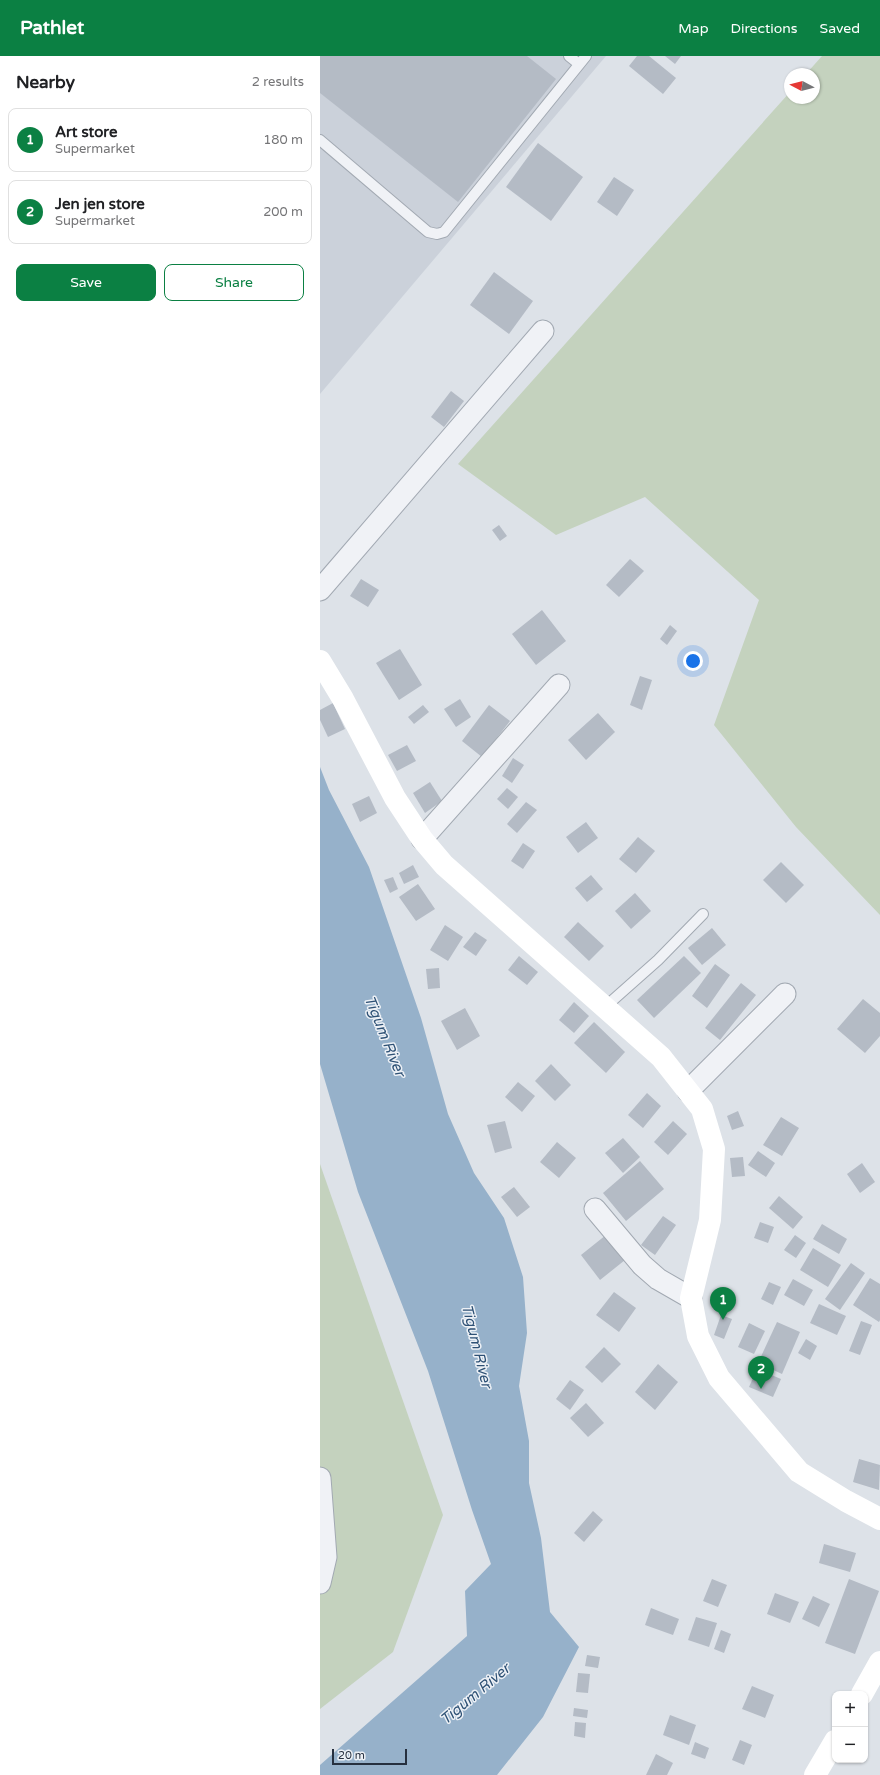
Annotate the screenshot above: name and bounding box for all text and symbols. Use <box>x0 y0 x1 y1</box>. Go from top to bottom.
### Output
text: Pathlet <box>20 17 84 39</box>
text: Map <box>678 20 709 37</box>
text: Directions <box>731 20 798 37</box>
text: Saved <box>820 20 860 37</box>
north arrow <box>784 68 820 104</box>
text: Nearby <box>16 72 75 93</box>
text: 2 results <box>252 74 304 90</box>
text: Art store <box>55 123 117 141</box>
text: 1 <box>26 132 34 148</box>
text: 180 m <box>263 132 303 148</box>
text: Supermarket <box>55 141 135 157</box>
text: Jen jen store <box>55 195 145 213</box>
text: 2 <box>26 204 34 220</box>
text: 200 m <box>263 204 303 220</box>
text: Supermarket <box>55 213 135 229</box>
button: Save <box>16 264 156 301</box>
button: Share <box>164 264 304 301</box>
your location <box>683 651 703 671</box>
water label: Tigum River <box>361 993 410 1081</box>
pin: 1 <box>710 1287 736 1320</box>
water label: Tigum River <box>458 1302 497 1392</box>
pin: 2 <box>748 1356 774 1389</box>
water label: Tigum River <box>436 1658 515 1728</box>
map controls <box>832 1691 868 1763</box>
button: + <box>832 1691 868 1727</box>
button: − <box>832 1727 868 1763</box>
scale bar <box>332 1747 407 1766</box>
text: 20 m <box>338 1749 365 1762</box>

